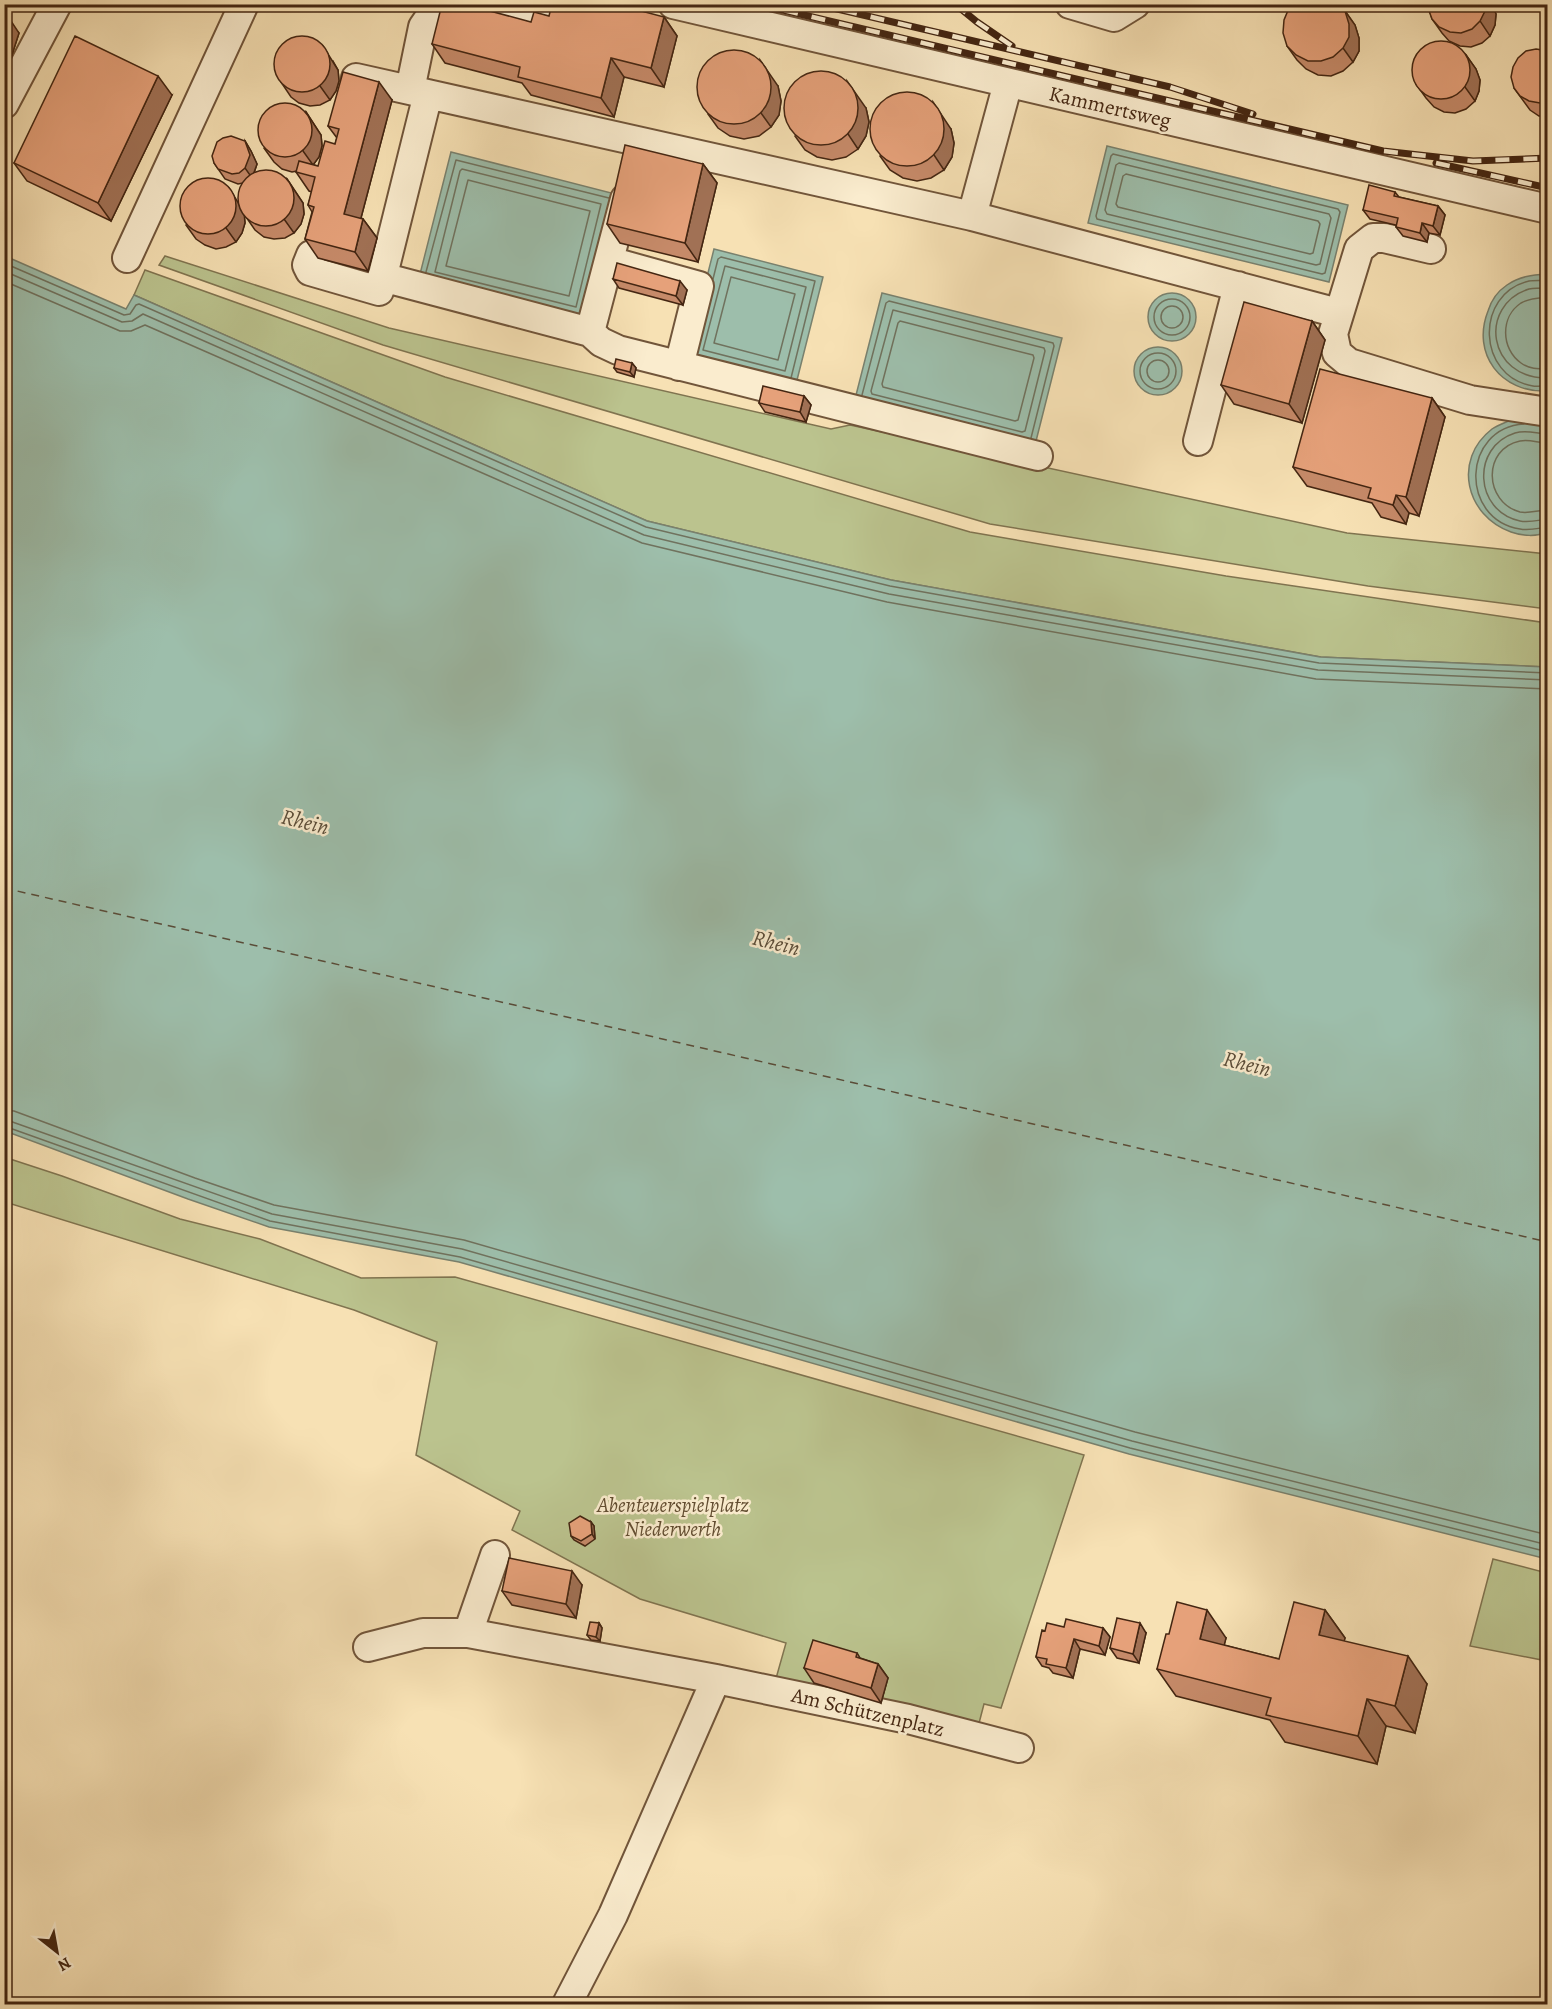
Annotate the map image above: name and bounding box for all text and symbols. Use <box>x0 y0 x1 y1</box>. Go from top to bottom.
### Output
street label: Kammertsweg <box>1046 79 1174 135</box>
water label: Rhein <box>278 802 332 842</box>
water label: Rhein <box>749 923 803 963</box>
water label: Rhein <box>1220 1044 1274 1084</box>
park label: Abenteuerspielplatz Niederwerth <box>596 1491 749 1543</box>
street label: Am Schützenplatz <box>788 1681 947 1743</box>
north arrow <box>27 1922 87 1982</box>
text: N <box>53 1952 75 1977</box>

